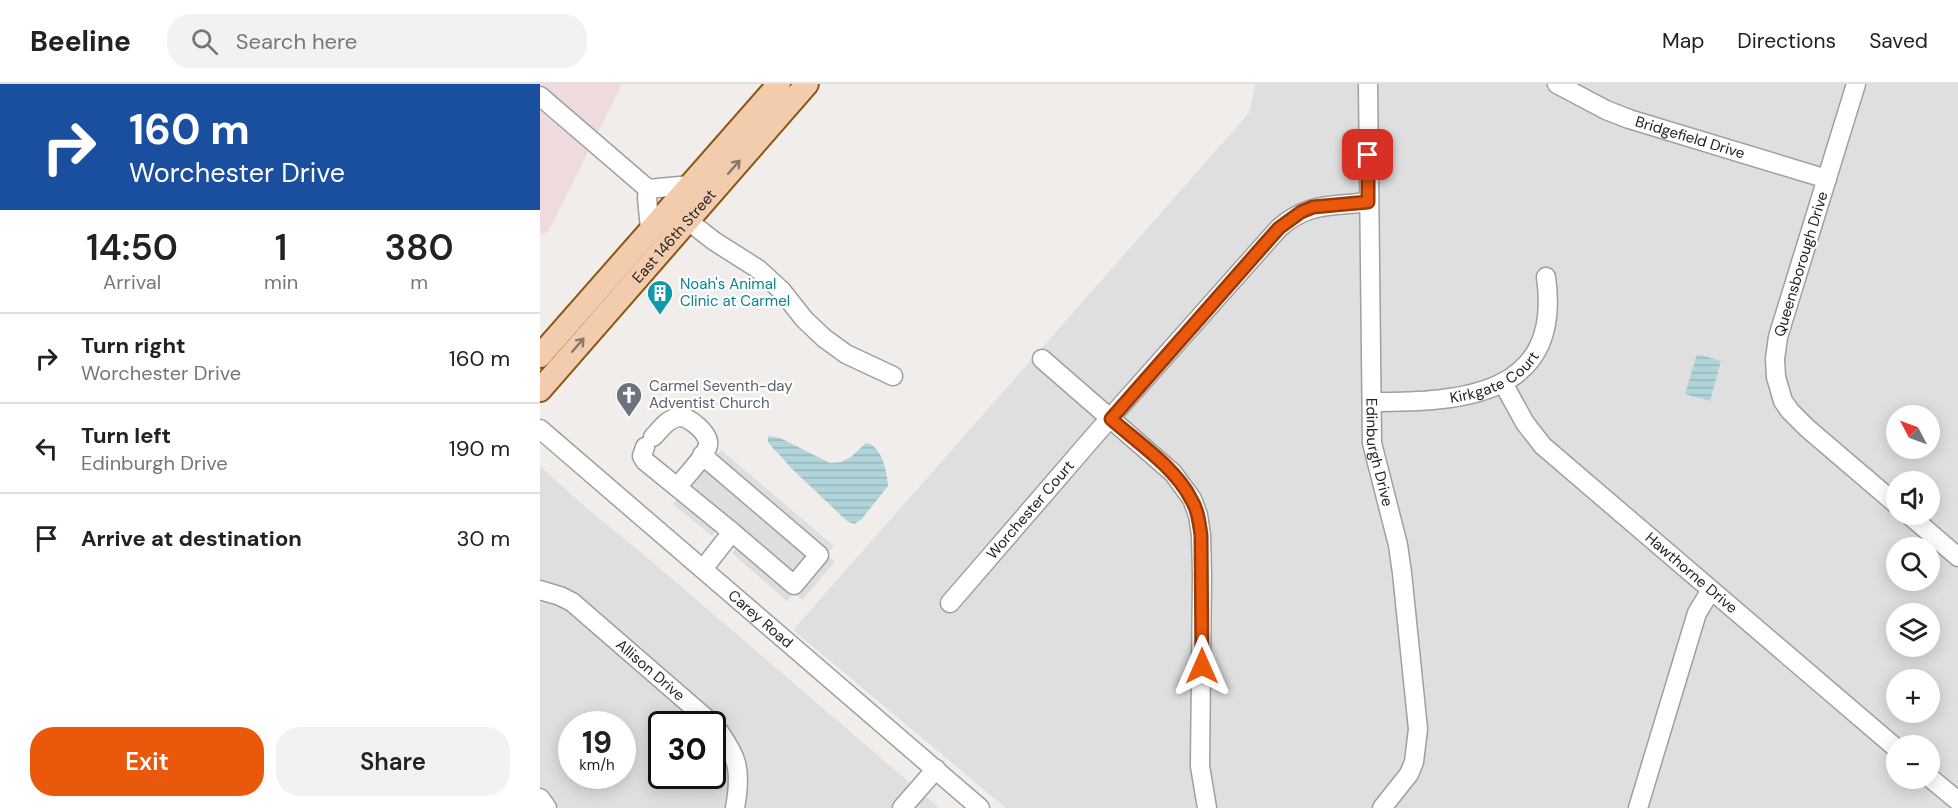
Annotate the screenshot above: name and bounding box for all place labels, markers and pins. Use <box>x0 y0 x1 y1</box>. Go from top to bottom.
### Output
pin <box>1342 129 1393 180</box>
place label: Noah's Animal Clinic at Carmel <box>680 274 790 311</box>
building icon: Noah's Animal Clinic at Carmel <box>645 278 675 316</box>
place label: Carmel Seventh-day Adventist Church <box>649 376 793 413</box>
church icon: Carmel Seventh-day Adventist Church <box>614 380 644 418</box>

